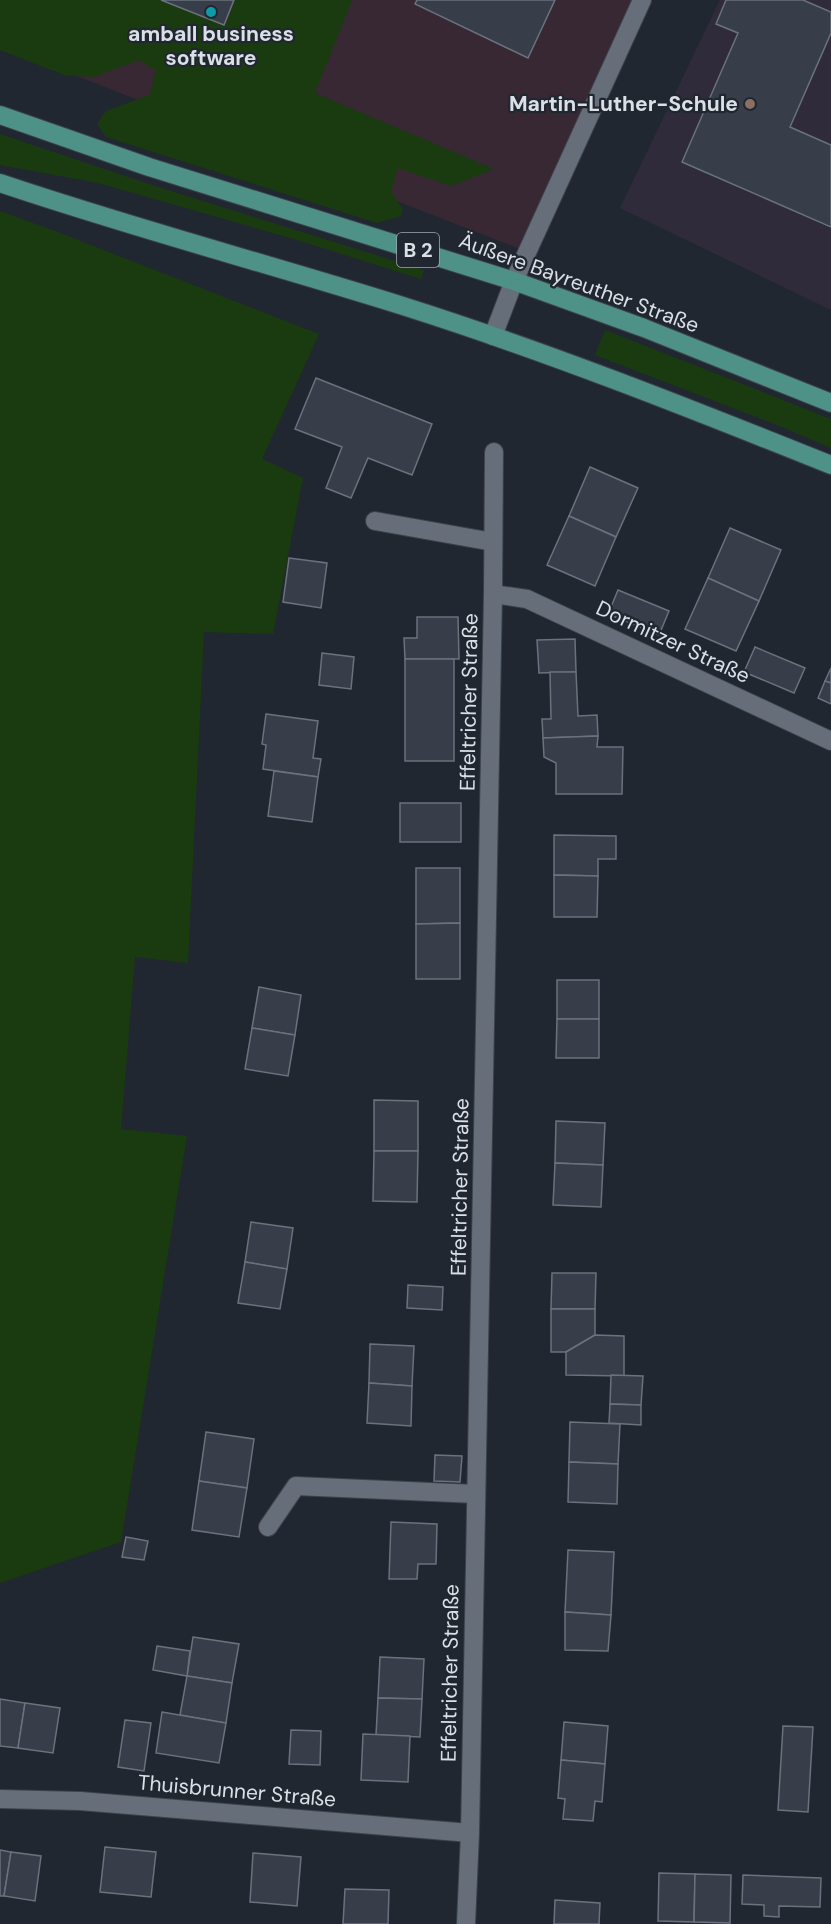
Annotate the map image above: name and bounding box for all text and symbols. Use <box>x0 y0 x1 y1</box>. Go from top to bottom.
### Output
marker: amball business software <box>204 5 218 19</box>
place label: amball business software <box>128 20 294 72</box>
place label: Martin-Luther-Schule <box>509 90 738 118</box>
marker: Martin-Luther-Schule <box>743 97 757 111</box>
street label: Äußere Bayreuther Straße <box>455 226 703 340</box>
road number: B 2 <box>397 233 439 267</box>
street label: Dormitzer Straße <box>592 594 755 690</box>
street label: Effeltricher Straße <box>453 613 485 791</box>
street label: Effeltricher Straße <box>444 1098 476 1276</box>
street label: Effeltricher Straße <box>434 1584 466 1762</box>
street label: Thuisbrunner Straße <box>137 1768 337 1814</box>

